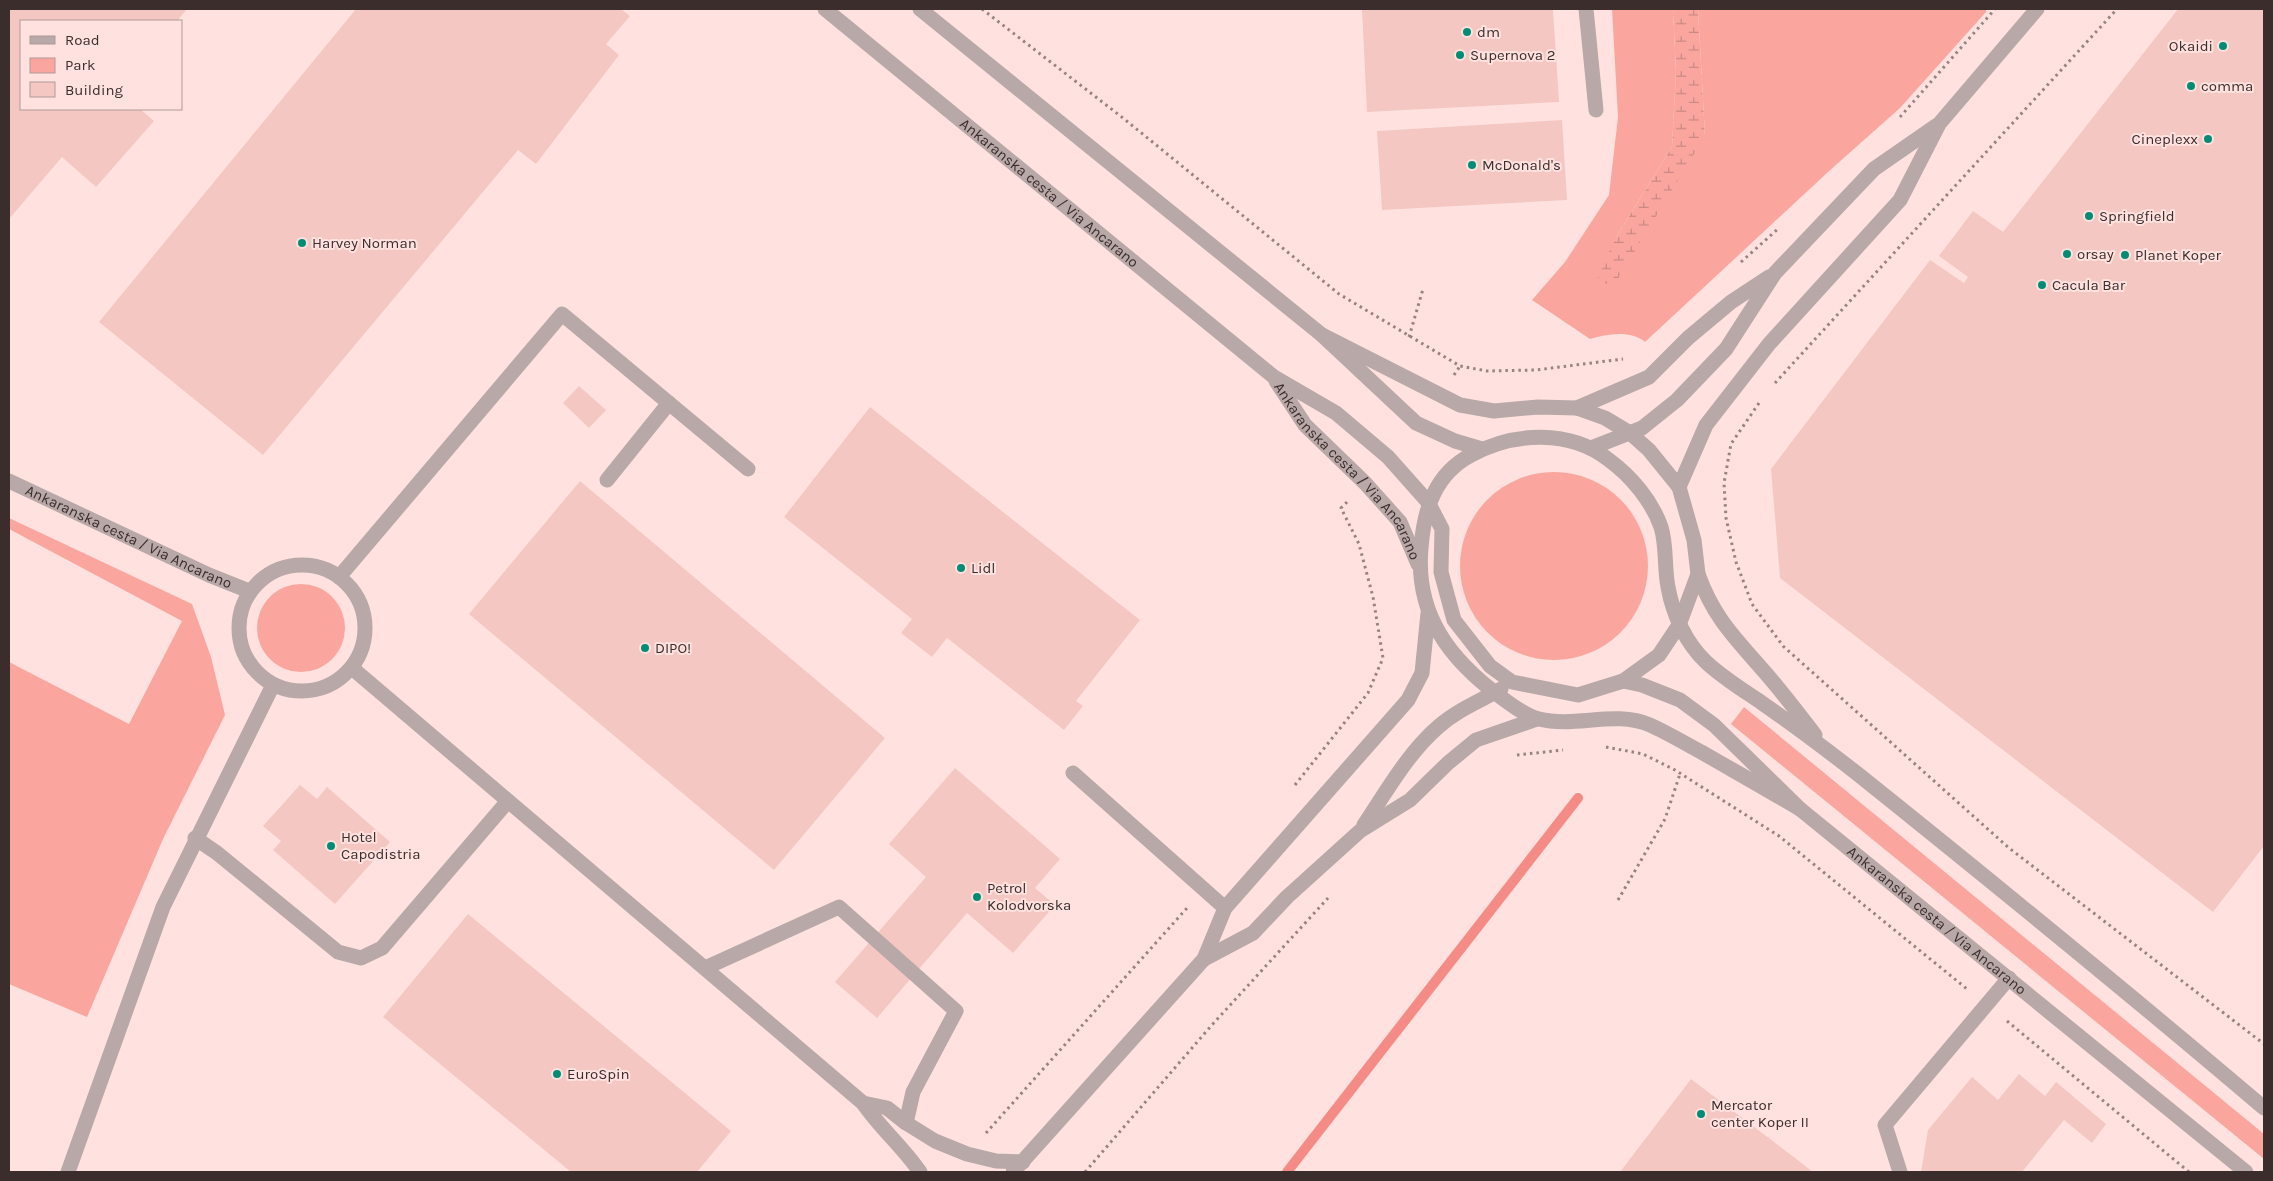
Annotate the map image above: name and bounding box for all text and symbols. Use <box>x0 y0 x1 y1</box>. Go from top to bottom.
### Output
legend <box>20 20 182 110</box>
place label: dm <box>1477 23 1500 41</box>
marker: dm <box>1461 26 1473 38</box>
text: Road <box>65 31 100 49</box>
place label: Okaidi <box>2169 37 2213 55</box>
marker: Okaidi <box>2217 40 2229 52</box>
place label: Supernova 2 <box>1470 46 1555 64</box>
marker: Supernova 2 <box>1454 49 1466 61</box>
text: Park <box>65 56 95 74</box>
place label: comma <box>2201 77 2253 95</box>
marker: comma <box>2185 80 2197 92</box>
text: Building <box>65 81 123 99</box>
street label: Ankaranska cesta / Via Ancarano <box>956 114 1142 271</box>
place label: Cineplexx <box>2132 130 2198 148</box>
marker: Cineplexx <box>2202 133 2214 145</box>
place label: McDonald's <box>1482 156 1561 174</box>
marker: McDonald's <box>1466 159 1478 171</box>
place label: Springfield <box>2099 207 2175 225</box>
marker: Springfield <box>2083 210 2095 222</box>
place label: Harvey Norman <box>312 234 417 252</box>
marker: Harvey Norman <box>296 237 308 249</box>
place label: orsay <box>2077 245 2114 263</box>
place label: Planet Koper <box>2135 246 2221 264</box>
marker: orsay <box>2061 248 2073 260</box>
marker: Planet Koper <box>2119 249 2131 261</box>
place label: Cacula Bar <box>2052 276 2126 294</box>
marker: Cacula Bar <box>2036 279 2048 291</box>
street label: Ankaranska cesta / Via Ancarano <box>1270 379 1424 563</box>
street label: Ankaranska cesta / Via Ancarano <box>23 481 234 592</box>
place label: Lidl <box>971 559 996 577</box>
marker: Lidl <box>955 562 967 574</box>
place label: DIPO! <box>655 639 691 657</box>
marker: DIPO! <box>639 642 651 654</box>
place label: Hotel Capodistria <box>341 828 420 863</box>
marker: Hotel Capodistria <box>325 840 337 852</box>
street label: Ankaranska cesta / Via Ancarano <box>1844 842 2030 998</box>
place label: Petrol Kolodvorska <box>987 879 1071 914</box>
marker: Petrol Kolodvorska <box>971 891 983 903</box>
place label: EuroSpin <box>567 1065 630 1083</box>
marker: EuroSpin <box>551 1068 563 1080</box>
place label: Mercator center Koper II <box>1711 1096 1809 1131</box>
marker: Mercator center Koper II <box>1695 1108 1707 1120</box>

